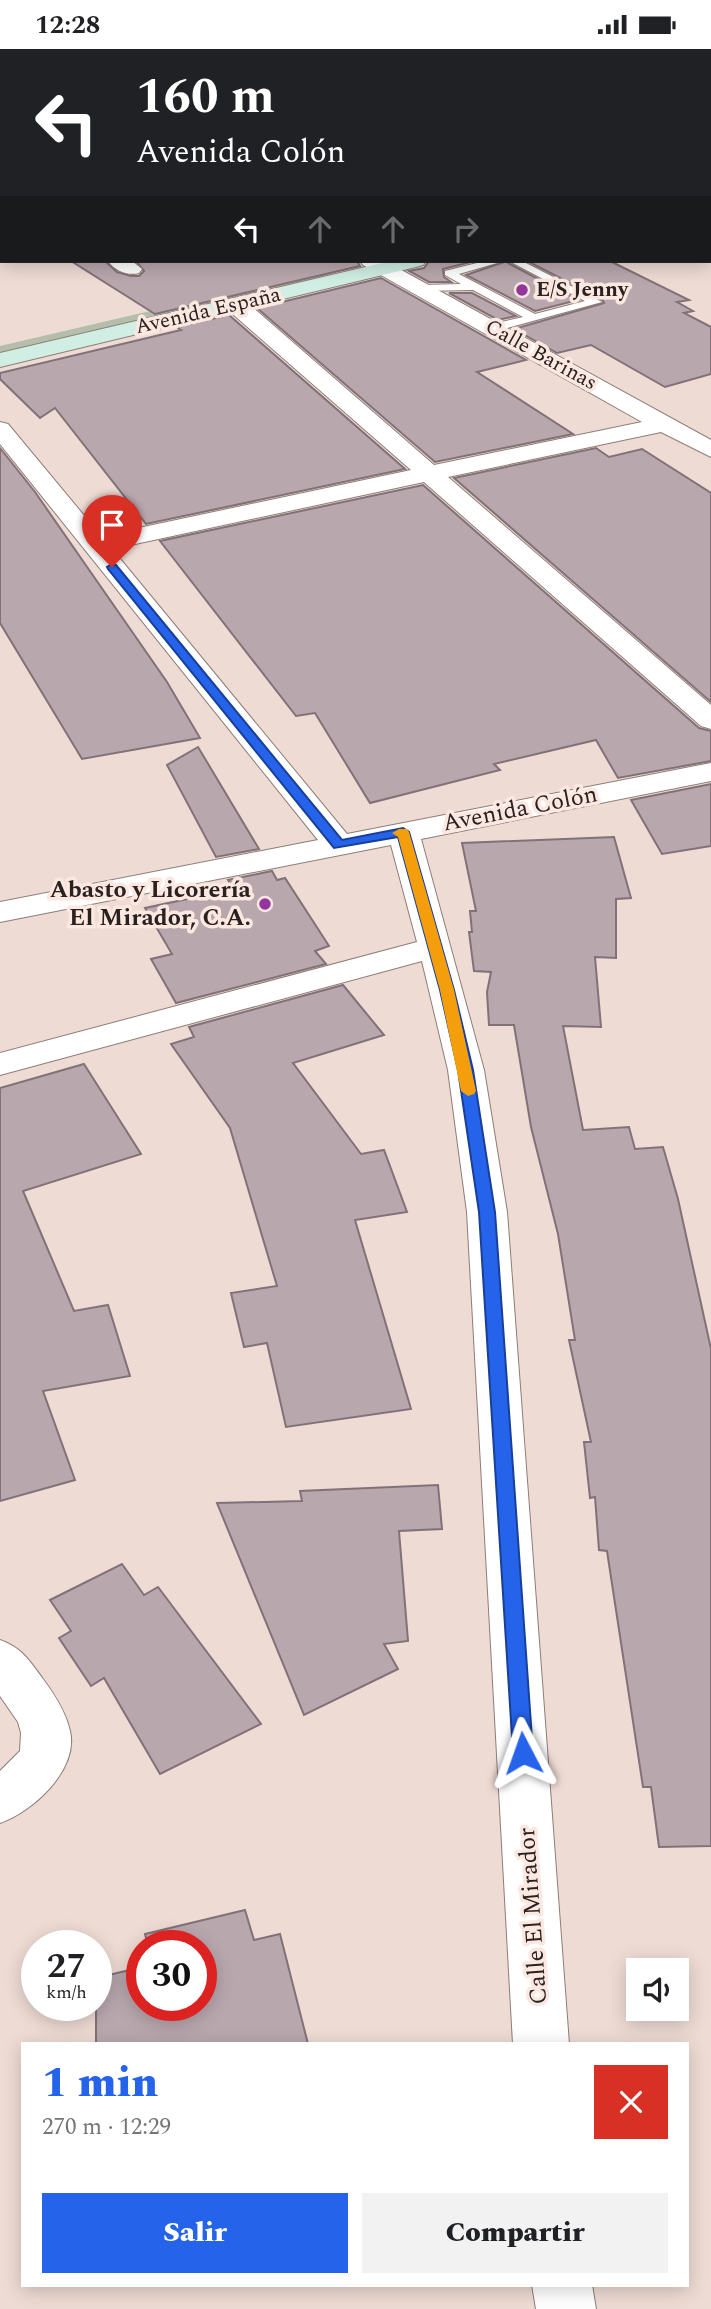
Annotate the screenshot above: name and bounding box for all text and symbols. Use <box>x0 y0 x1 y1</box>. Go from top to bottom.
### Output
text: 12:28 <box>35 5 100 45</box>
text: 160 m <box>136 60 275 135</box>
icon: left <box>21 77 112 168</box>
text: Avenida Colón <box>136 128 345 177</box>
icon: left <box>228 210 266 248</box>
icon: ahead <box>301 210 339 248</box>
icon: ahead <box>374 210 412 248</box>
icon: right <box>447 210 485 248</box>
place label: E/S Jenny <box>536 274 629 306</box>
street label: Avenida España <box>132 279 285 343</box>
marker: E/S Jenny <box>514 282 530 298</box>
street label: Calle Barinas <box>479 311 603 399</box>
pin <box>82 495 142 567</box>
icon: arrive <box>93 506 131 544</box>
street label: Avenida Colón <box>439 776 601 842</box>
place label: Abasto y Licorería El Mirador, C.A. <box>50 872 252 936</box>
marker: Abasto y Licorería El Mirador, C.A. <box>257 896 273 912</box>
position arrow <box>486 1716 560 1790</box>
street label: Calle El Mirador <box>509 1826 557 2006</box>
speed limit sign: 30 <box>126 1930 217 2021</box>
text: 27 <box>47 1940 86 1993</box>
map controls <box>626 1958 689 2021</box>
button: sound <box>626 1958 689 2021</box>
text: km/h <box>46 1979 87 2006</box>
text: 1 min <box>42 2052 158 2115</box>
button: close <box>594 2065 668 2139</box>
text: 270 m · 12:29 <box>42 2110 171 2145</box>
button: Salir <box>42 2193 348 2273</box>
button: Compartir <box>362 2193 668 2273</box>

